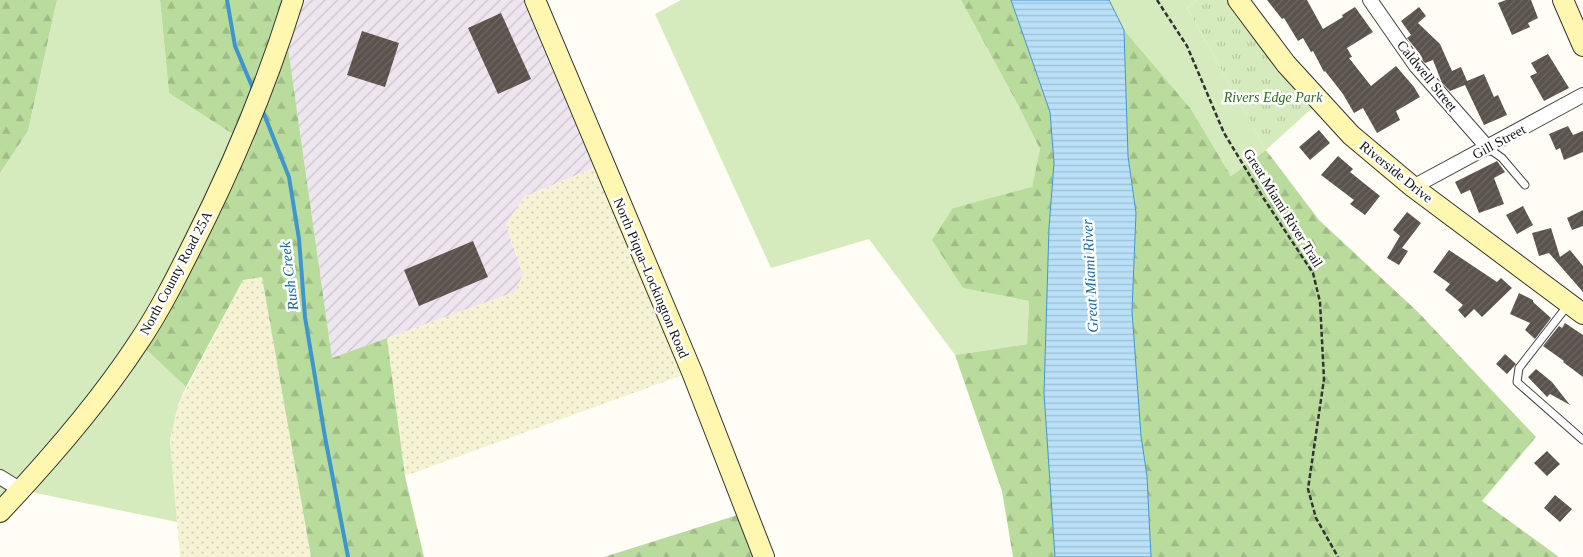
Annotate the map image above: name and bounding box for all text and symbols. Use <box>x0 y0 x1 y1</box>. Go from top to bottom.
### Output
street label: Caldwell Street <box>1394 38 1460 114</box>
park label: Rivers Edge Park <box>1223 90 1323 105</box>
street label: Gill Street <box>1470 122 1528 162</box>
street label: Riverside Drive <box>1357 138 1435 206</box>
street label: Great Miami River Trail <box>1240 146 1326 270</box>
street label: North Piqua–Lockington Road <box>610 196 692 360</box>
street label: North County Road 25A <box>137 208 215 337</box>
water label: Great Miami River <box>1079 219 1101 333</box>
water label: Rush Creek <box>277 240 301 312</box>

